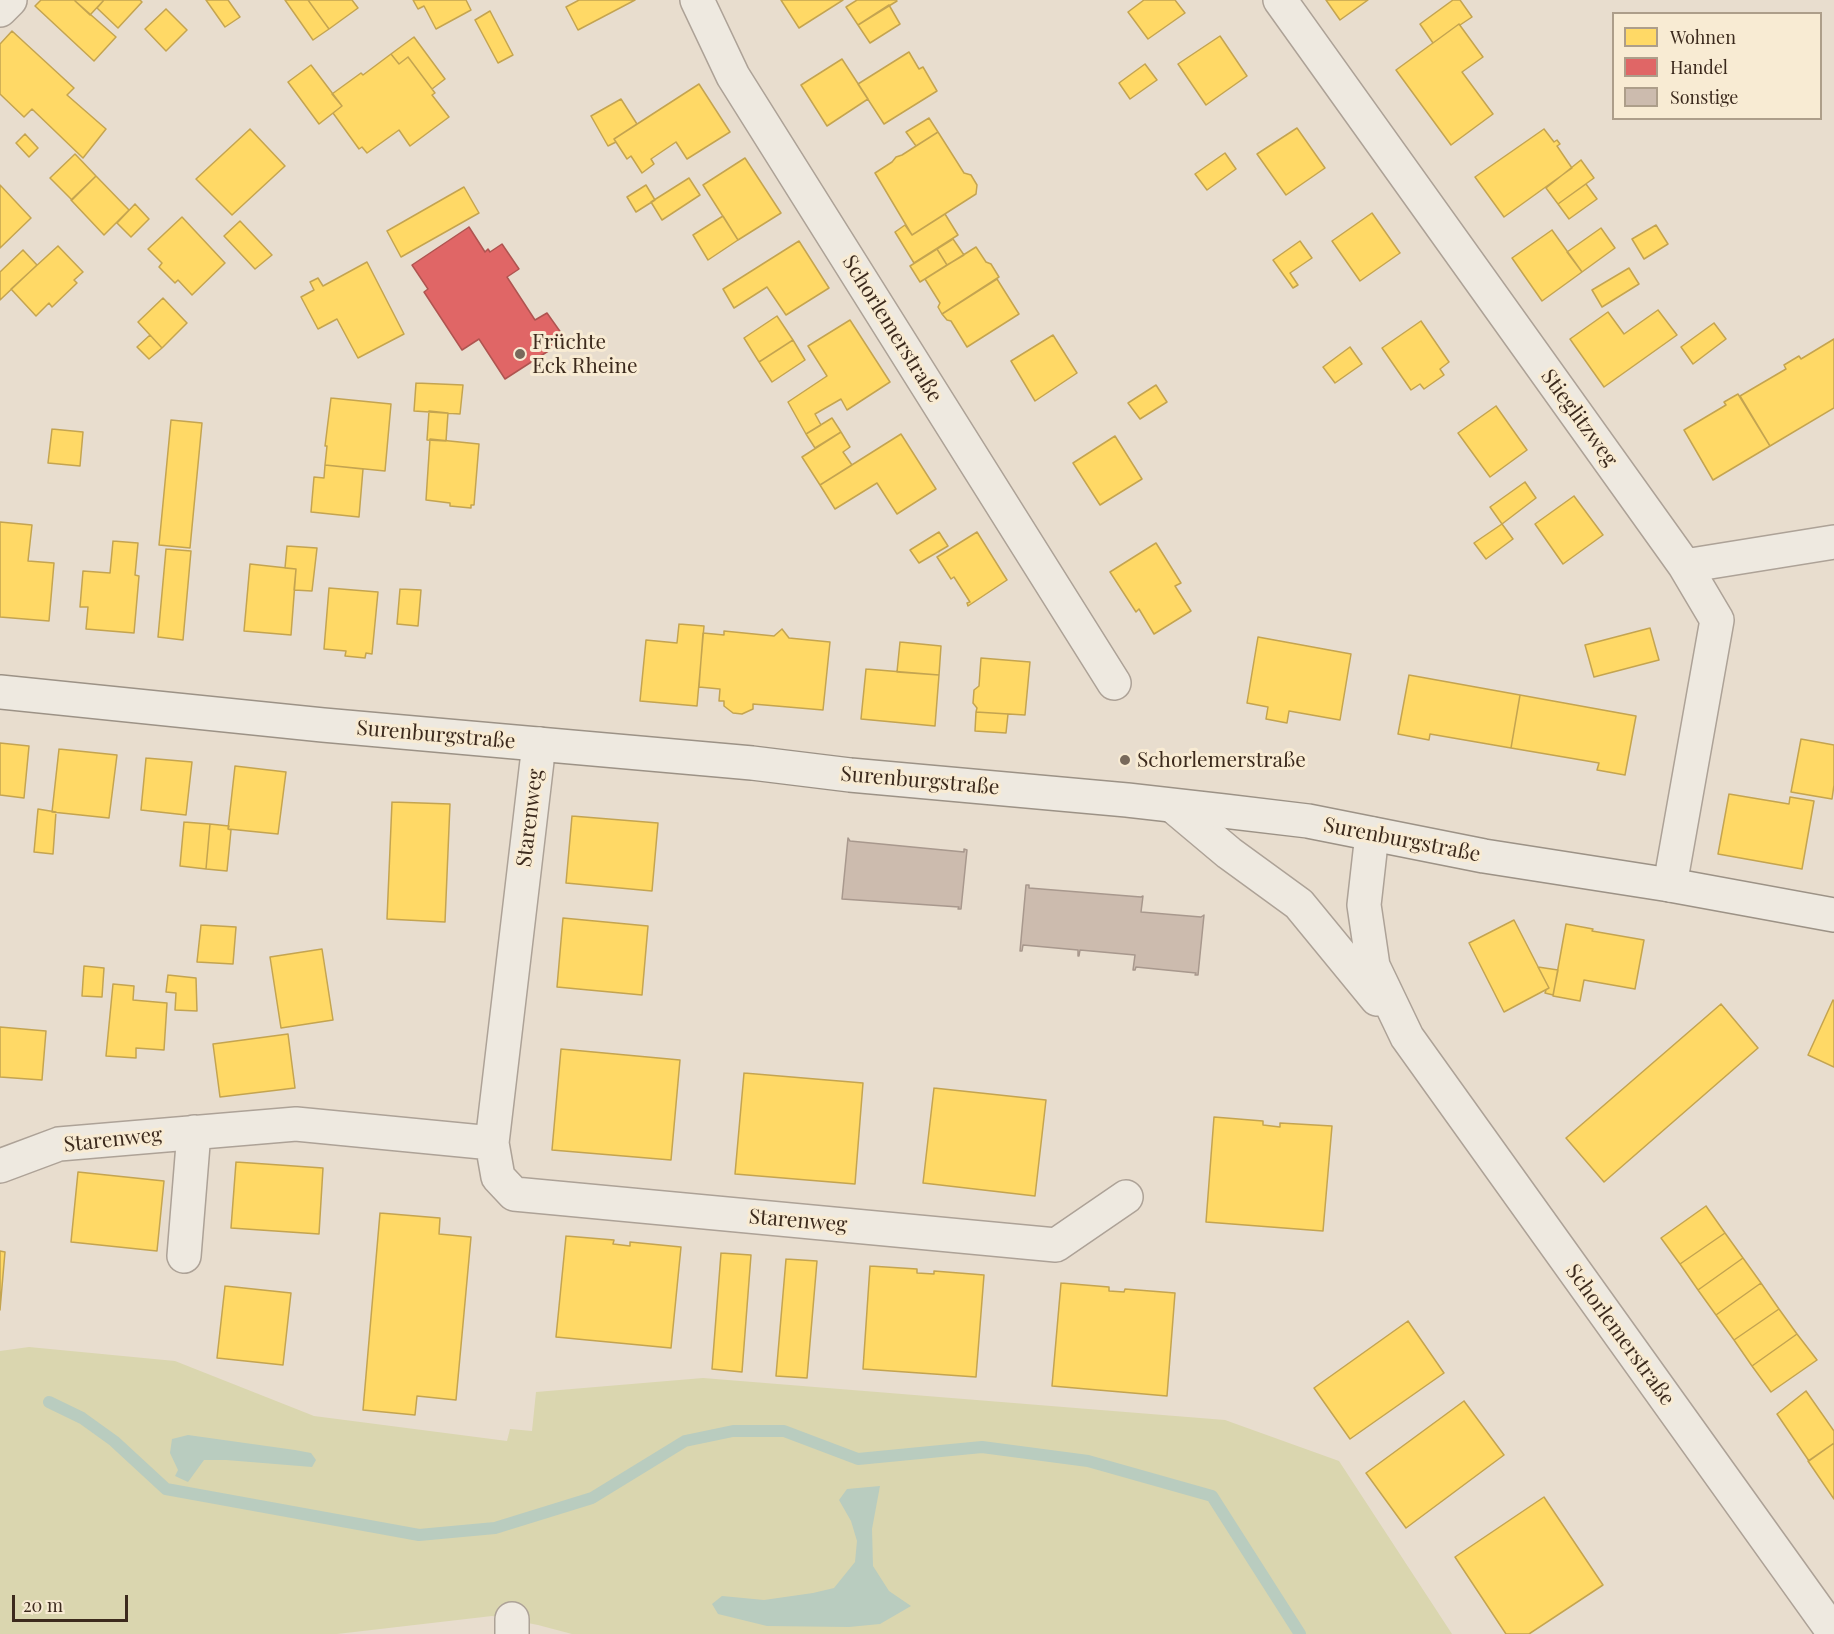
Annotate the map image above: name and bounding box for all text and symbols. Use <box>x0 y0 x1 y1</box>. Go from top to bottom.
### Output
legend <box>1612 12 1822 120</box>
text: Wohnen <box>1670 25 1736 49</box>
text: Handel <box>1670 55 1728 79</box>
text: Sonstige <box>1670 85 1738 109</box>
street label: Schorlemerstraße <box>837 251 947 407</box>
place label: Früchte Eck Rheine <box>532 329 638 379</box>
marker: Früchte Eck Rheine <box>513 347 527 361</box>
street label: Stieglitzweg <box>1535 365 1623 471</box>
street label: Surenburgstraße <box>355 715 517 755</box>
place label: Schorlemerstraße <box>1137 747 1306 773</box>
marker: Schorlemerstraße <box>1118 753 1132 767</box>
street label: Surenburgstraße <box>839 761 1001 801</box>
street label: Starenweg <box>511 767 549 869</box>
street label: Surenburgstraße <box>1321 812 1483 868</box>
street label: Starenweg <box>63 1122 163 1158</box>
street label: Starenweg <box>748 1204 848 1238</box>
street label: Schorlemerstraße <box>1560 1259 1680 1411</box>
scale bar <box>15 1583 130 1621</box>
text: 20 m <box>23 1593 63 1617</box>

